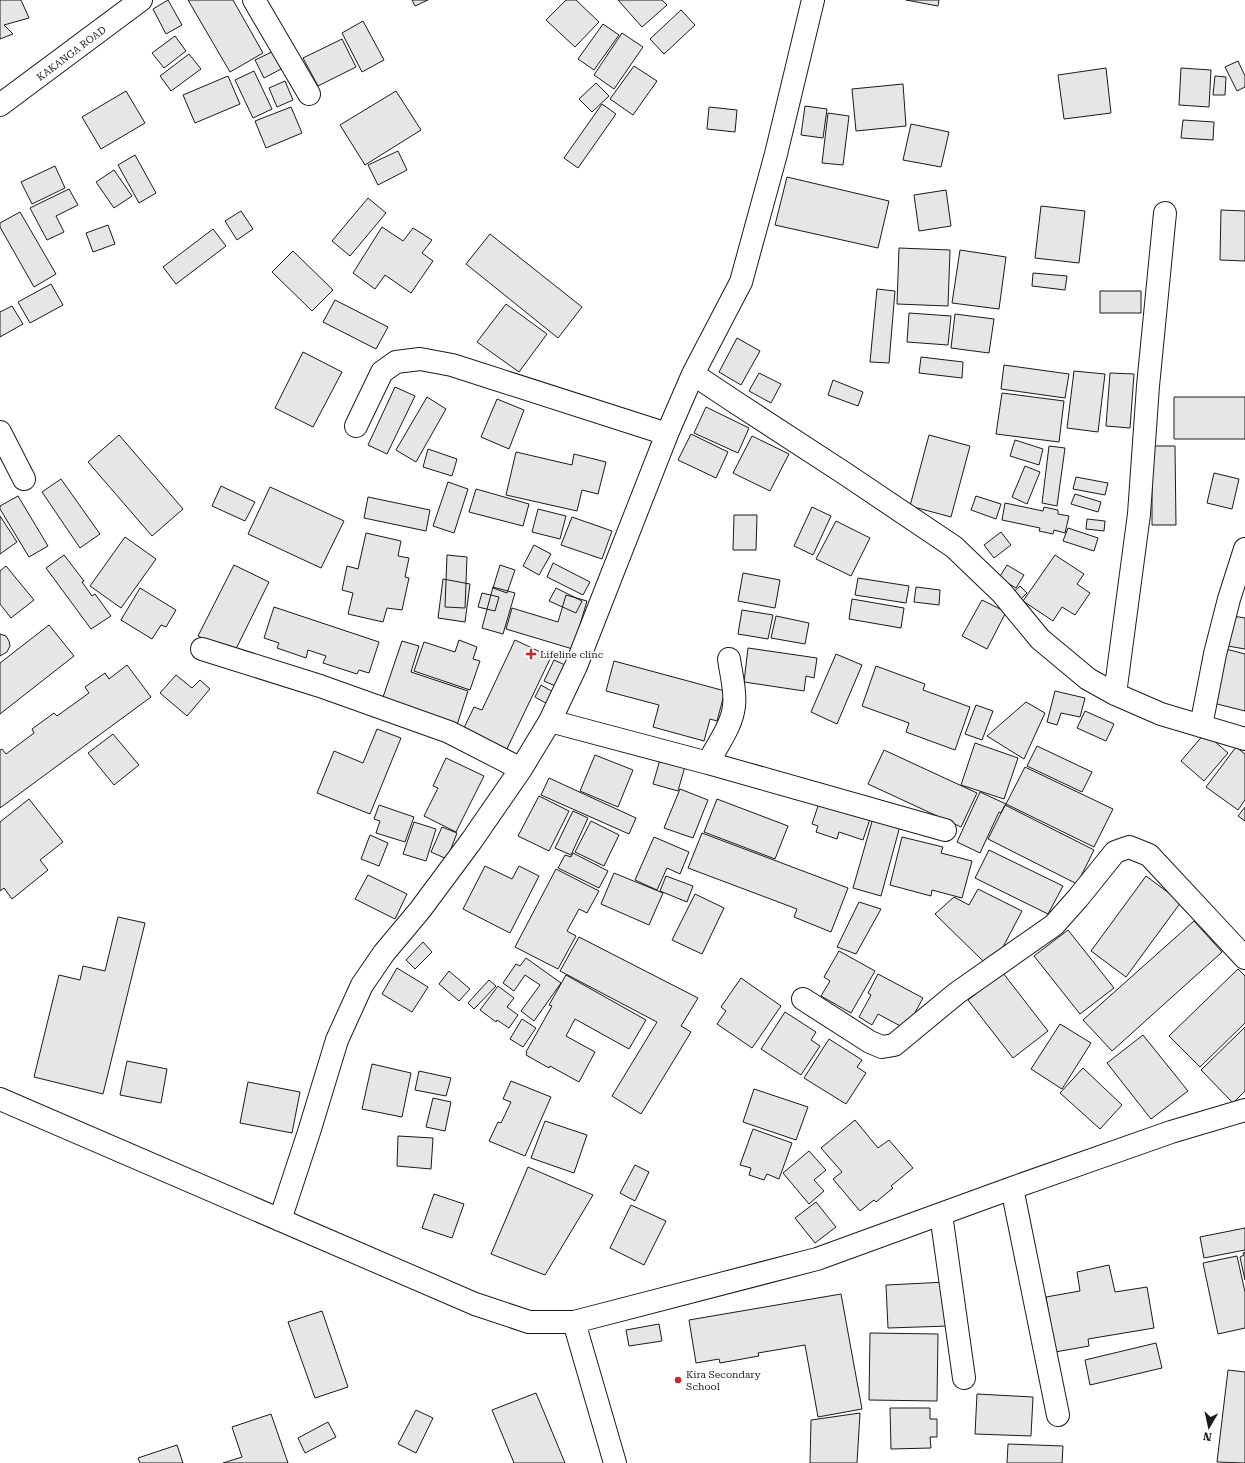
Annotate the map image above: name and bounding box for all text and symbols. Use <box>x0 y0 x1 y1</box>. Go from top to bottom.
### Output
street label: KAKANGA ROAD <box>35 24 108 83</box>
marker: Lifeline clinc <box>525 648 537 660</box>
place label: Lifeline clinc <box>540 649 604 660</box>
place label: Kira Secondary School <box>686 1369 761 1392</box>
marker: Kira Secondary School <box>673 1375 683 1385</box>
north arrow <box>1189 1407 1229 1447</box>
text: N <box>1202 1429 1213 1443</box>

